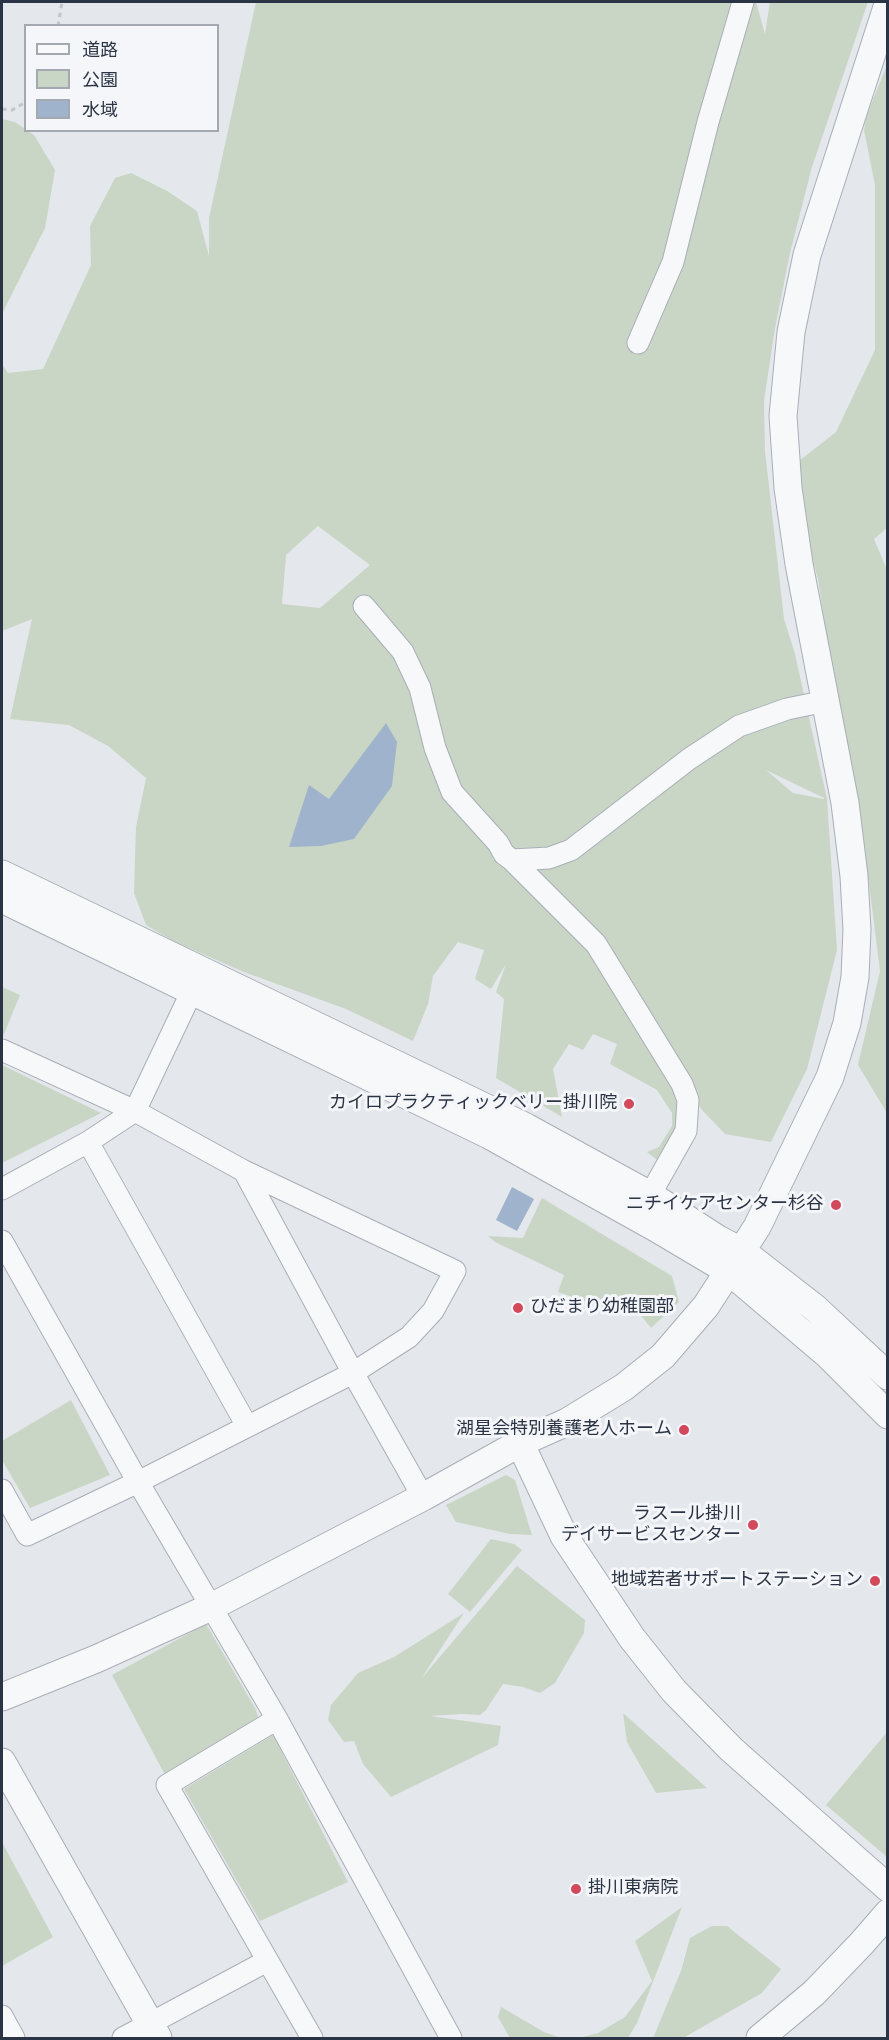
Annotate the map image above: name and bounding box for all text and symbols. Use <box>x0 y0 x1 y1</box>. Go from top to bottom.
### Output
legend <box>24 24 219 132</box>
text: 道路 <box>82 38 118 63</box>
text: 公園 <box>82 68 118 93</box>
text: 水域 <box>82 98 118 123</box>
place label: カイロプラクティックベリー掛川院 <box>329 1093 617 1115</box>
marker: カイロプラクティックベリー掛川院 <box>622 1097 636 1111</box>
place label: ニチイケアセンター杉谷 <box>626 1194 824 1216</box>
marker: ニチイケアセンター杉谷 <box>829 1198 843 1212</box>
place label: ひだまり幼稚園部 <box>530 1297 674 1319</box>
marker: ひだまり幼稚園部 <box>511 1301 525 1315</box>
place label: 湖星会特別養護老人ホーム <box>456 1419 672 1441</box>
marker: 湖星会特別養護老人ホーム <box>677 1423 691 1437</box>
place label: ラスール掛川 デイサービスセンター <box>561 1504 741 1546</box>
marker: ラスール掛川 デイサービスセンター <box>746 1518 760 1532</box>
place label: 地域若者サポートステーション <box>611 1570 863 1592</box>
marker: 地域若者サポートステーション <box>868 1574 882 1588</box>
place label: 掛川東病院 <box>588 1878 678 1900</box>
marker: 掛川東病院 <box>569 1882 583 1896</box>

